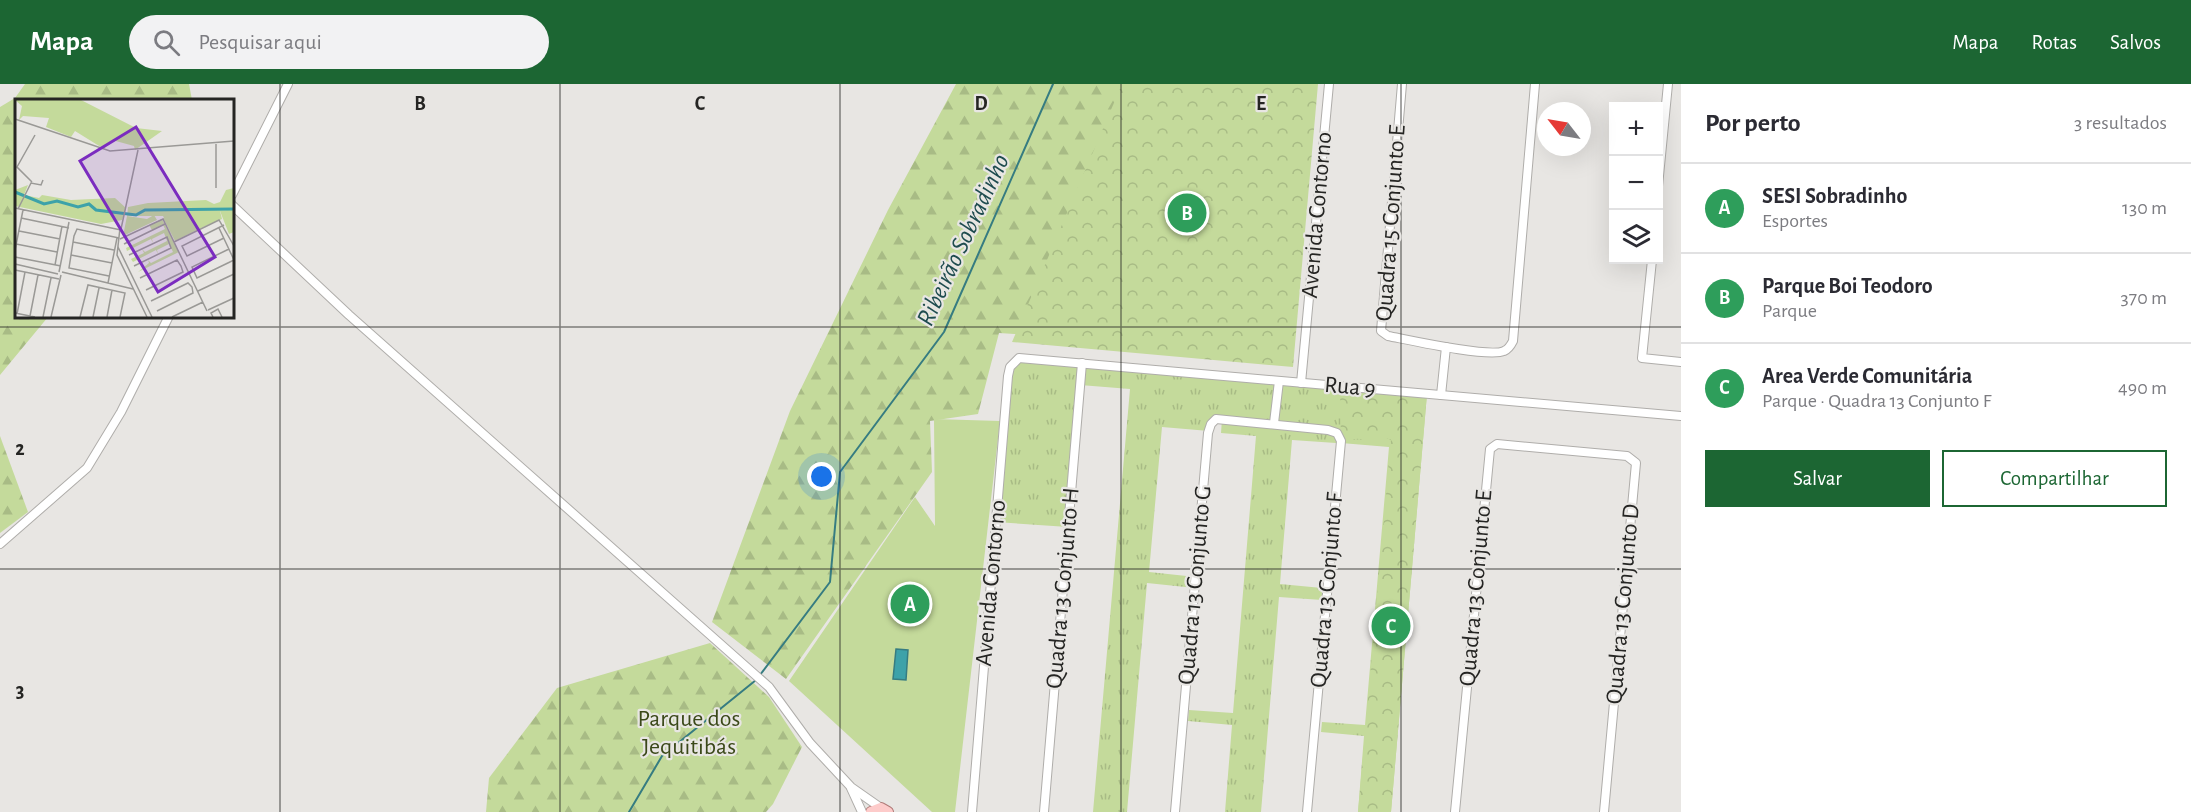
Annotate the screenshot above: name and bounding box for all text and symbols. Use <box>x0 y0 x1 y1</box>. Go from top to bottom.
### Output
search box <box>129 15 549 69</box>
icon: search <box>150 26 183 59</box>
text: Mapa <box>30 28 93 56</box>
text: Pesquisar aqui <box>198 31 322 53</box>
text: Mapa <box>1952 32 1999 53</box>
text: Rotas <box>2032 32 2077 53</box>
text: Salvos <box>2110 32 2161 53</box>
text: B <box>414 94 426 114</box>
text: C <box>695 94 706 114</box>
text: D <box>974 94 988 114</box>
text: E <box>1256 94 1266 114</box>
inset map <box>15 99 234 318</box>
north arrow <box>1537 102 1591 156</box>
map controls <box>1609 102 1663 264</box>
button: + <box>1609 102 1663 156</box>
text: Por perto <box>1705 110 1801 136</box>
text: 3 resultados <box>2074 113 2167 133</box>
street label: Quadra 15 Conjunto E <box>1372 123 1410 322</box>
street label: Avenida Contorno <box>1298 131 1336 299</box>
water label: Ribeirão Sobradinho <box>912 150 1014 330</box>
button: − <box>1609 156 1663 210</box>
text: SESI Sobradinho <box>1762 185 1907 207</box>
pin: B <box>1168 190 1206 236</box>
text: A <box>1719 198 1731 218</box>
text: 130 m <box>2122 198 2167 218</box>
button: layers <box>1609 210 1663 264</box>
text: Esportes <box>1762 211 1828 231</box>
text: Parque Boi Teodoro <box>1762 275 1933 297</box>
text: B <box>1719 288 1730 308</box>
text: 370 m <box>2121 288 2167 308</box>
text: Parque <box>1762 301 1817 321</box>
text: Area Verde Comunitária <box>1762 365 1972 387</box>
street label: Rua 9 <box>1323 373 1377 401</box>
text: C <box>1719 378 1730 398</box>
text: 490 m <box>2118 378 2167 398</box>
text: Parque · Quadra 13 Conjunto F <box>1762 391 1991 411</box>
text: 2 <box>15 439 25 459</box>
button: Salvar <box>1705 450 1930 507</box>
button: Compartilhar <box>1942 450 2167 507</box>
your location <box>807 462 836 491</box>
street label: Quadra 13 Conjunto G <box>1174 484 1216 686</box>
street label: Quadra 13 Conjunto H <box>1042 486 1084 690</box>
street label: Quadra 13 Conjunto E <box>1455 488 1497 687</box>
street label: Quadra 13 Conjunto F <box>1307 491 1348 689</box>
street label: Avenida Contorno <box>972 499 1010 667</box>
street label: Quadra 13 Conjunto D <box>1602 503 1644 705</box>
pin: A <box>890 582 930 626</box>
pin: C <box>1372 604 1410 648</box>
text: 3 <box>16 681 24 701</box>
park label: Parque dos Jequitibás <box>637 707 741 759</box>

